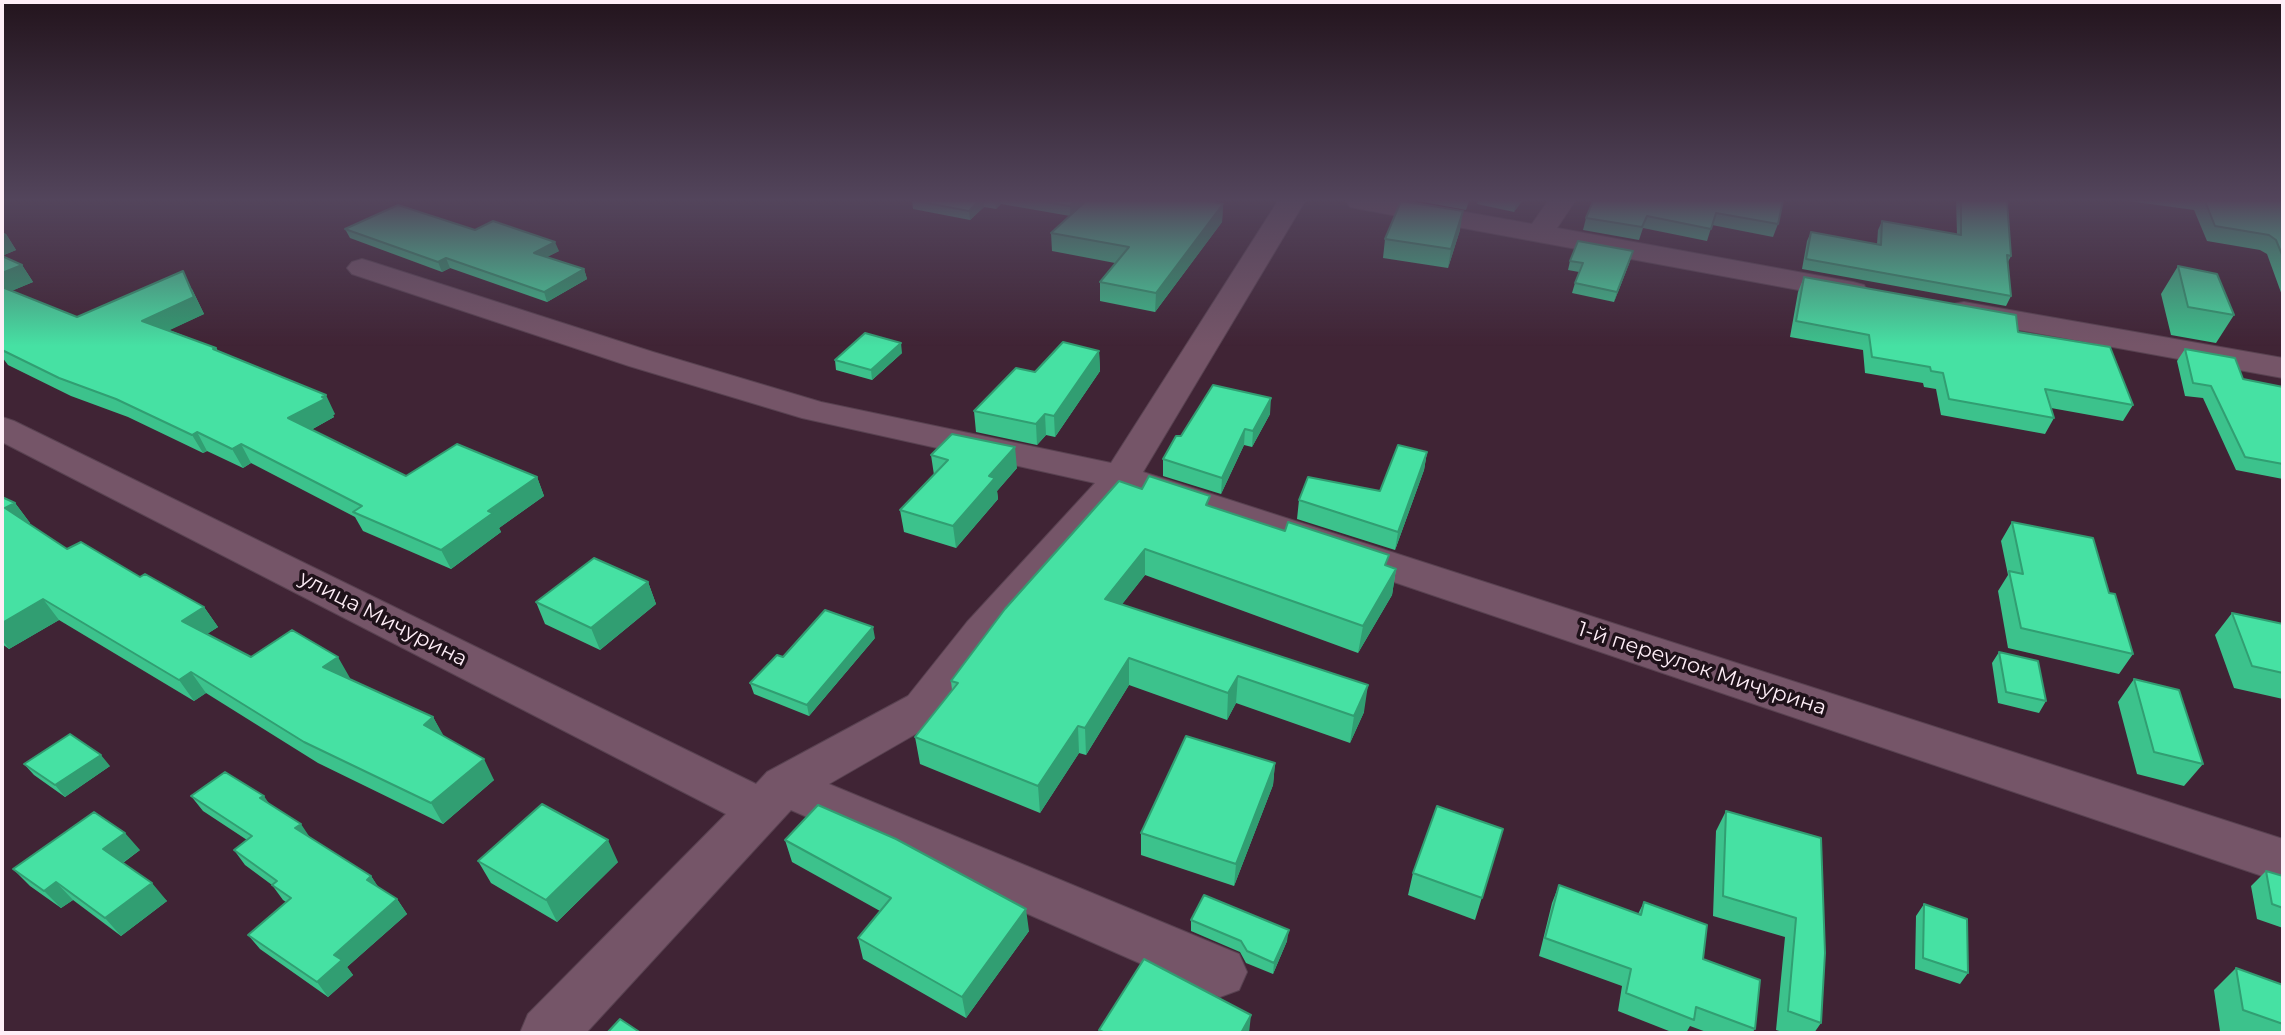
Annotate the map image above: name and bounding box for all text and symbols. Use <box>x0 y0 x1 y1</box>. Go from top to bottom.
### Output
street label: улица Мичурина <box>295 566 471 672</box>
street label: 1-й переулок Мичурина <box>1575 617 1829 721</box>

